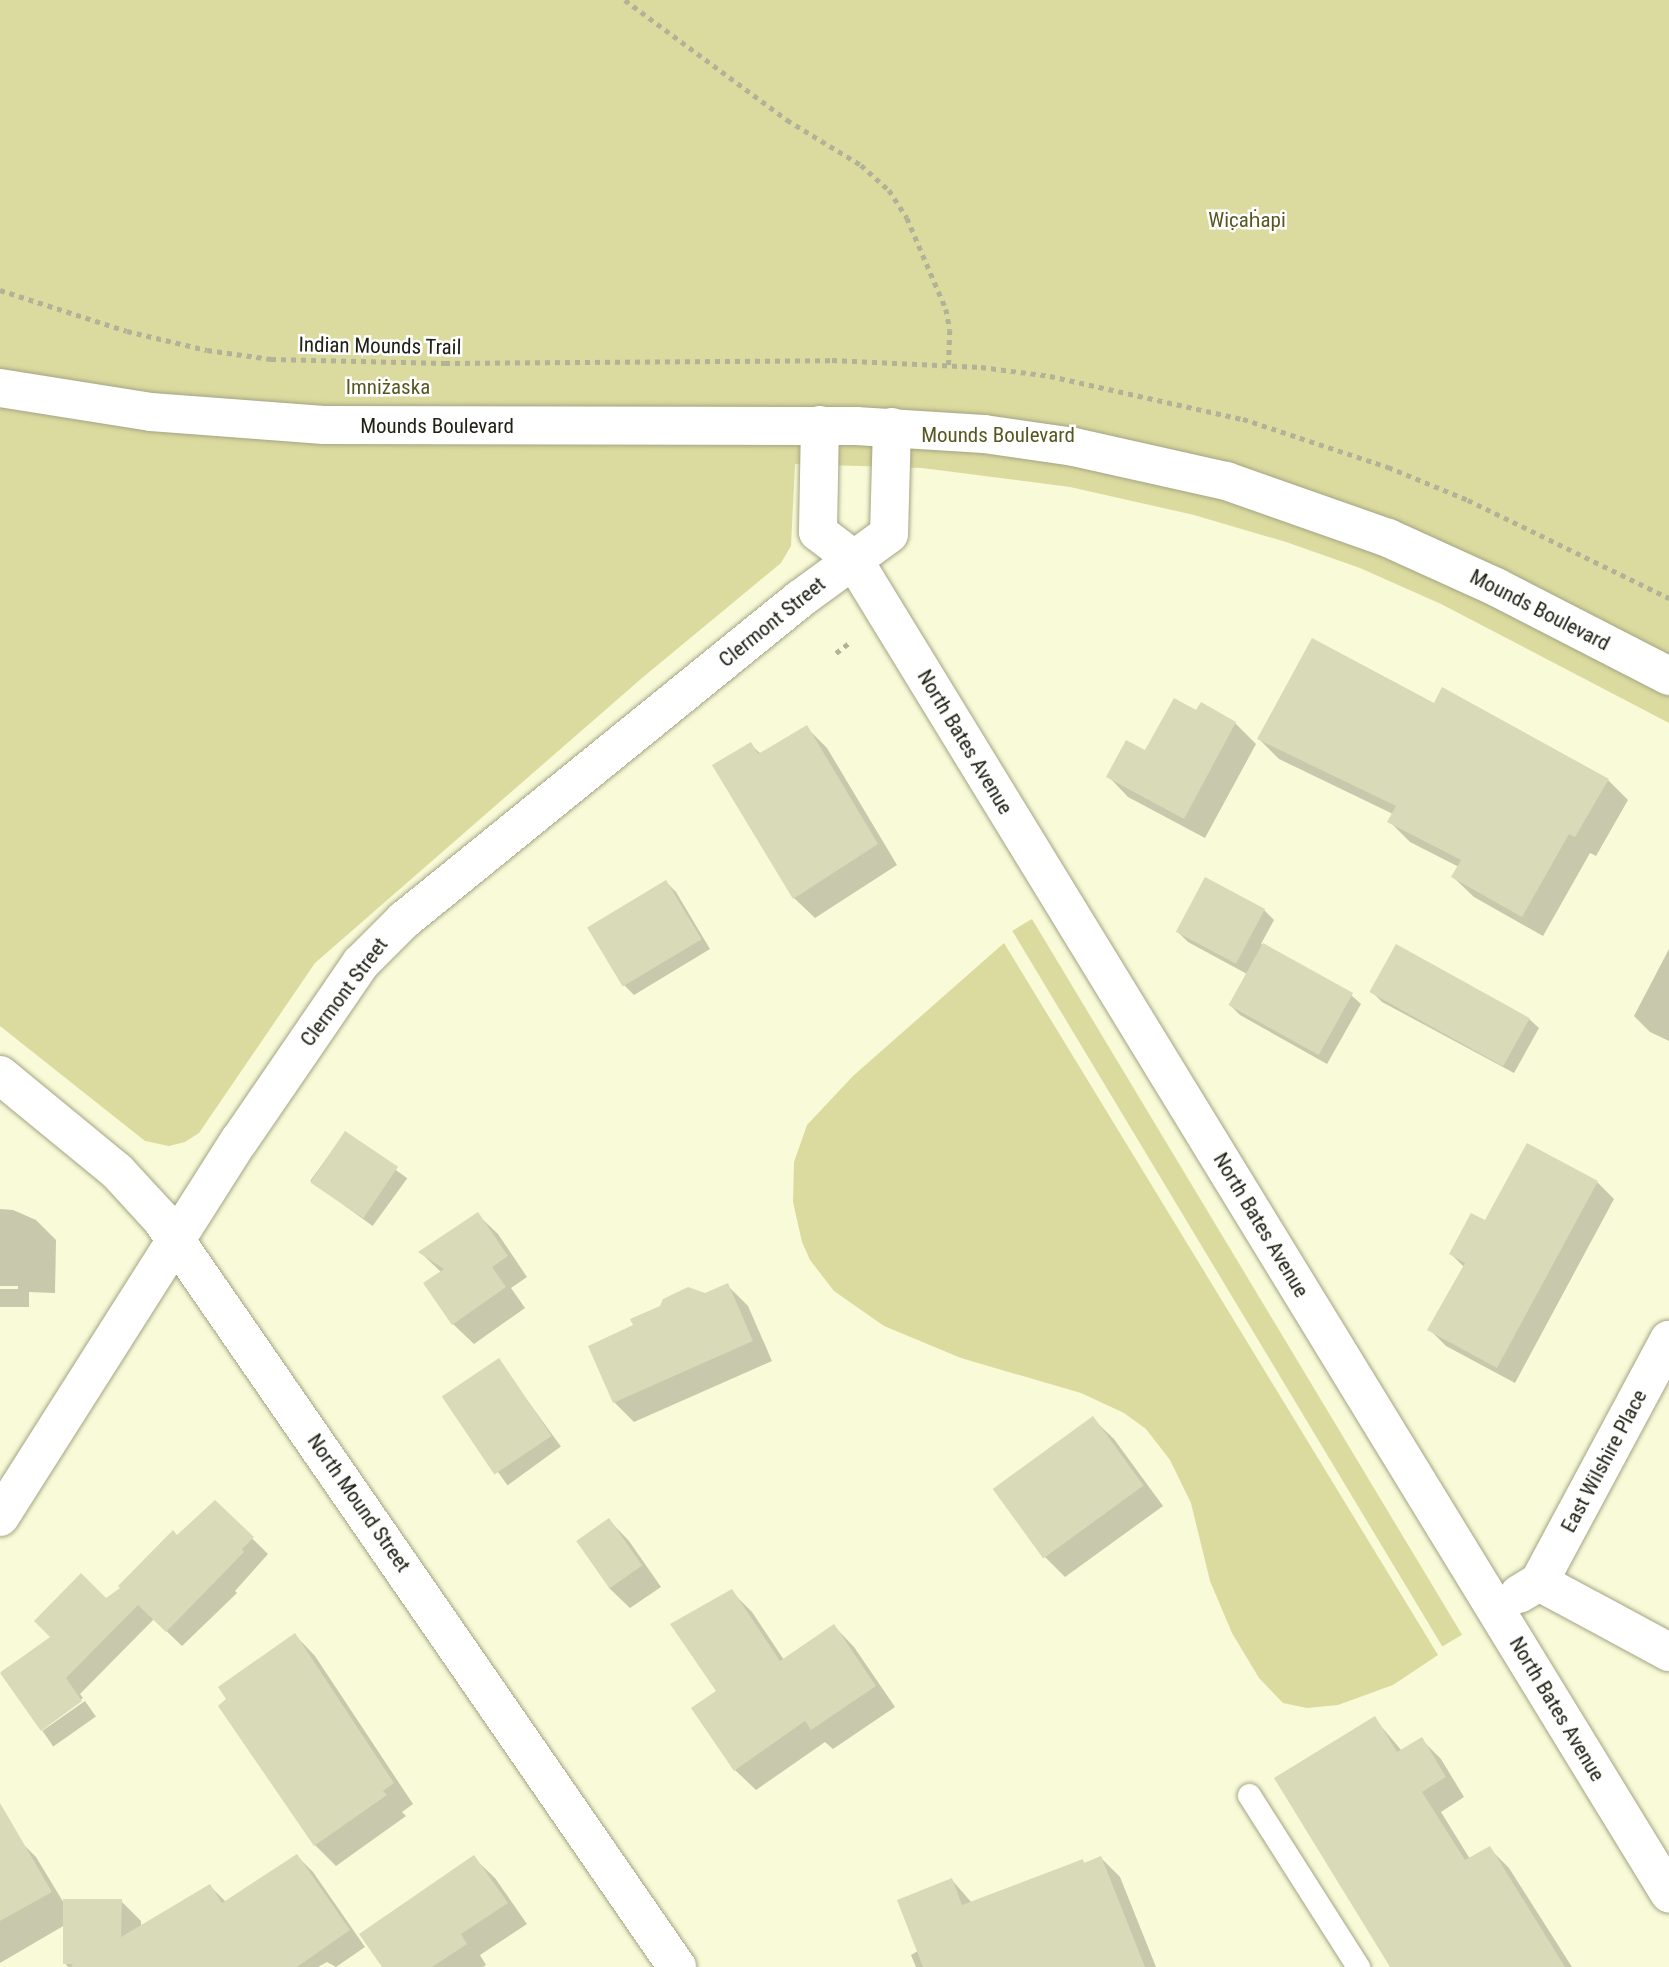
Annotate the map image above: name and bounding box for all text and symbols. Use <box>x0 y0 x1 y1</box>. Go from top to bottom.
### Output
park label: Wic̣aḣapi <box>1208 207 1286 233</box>
street label: Indian Mounds Trail <box>298 332 462 360</box>
park label: Imniżaska <box>346 374 430 400</box>
street label: Mounds Boulevard <box>360 413 514 439</box>
park label: Mounds Boulevard <box>921 422 1075 448</box>
street label: Mounds Boulevard <box>1466 564 1614 656</box>
street label: Clermont Street <box>714 571 830 673</box>
street label: North Bates Avenue <box>912 665 1018 819</box>
street label: Clermont Street <box>295 933 393 1051</box>
street label: North Bates Avenue <box>1208 1148 1314 1302</box>
street label: East Wilshire Place <box>1556 1385 1652 1537</box>
street label: North Mound Street <box>302 1429 416 1577</box>
street label: North Bates Avenue <box>1504 1632 1610 1786</box>

